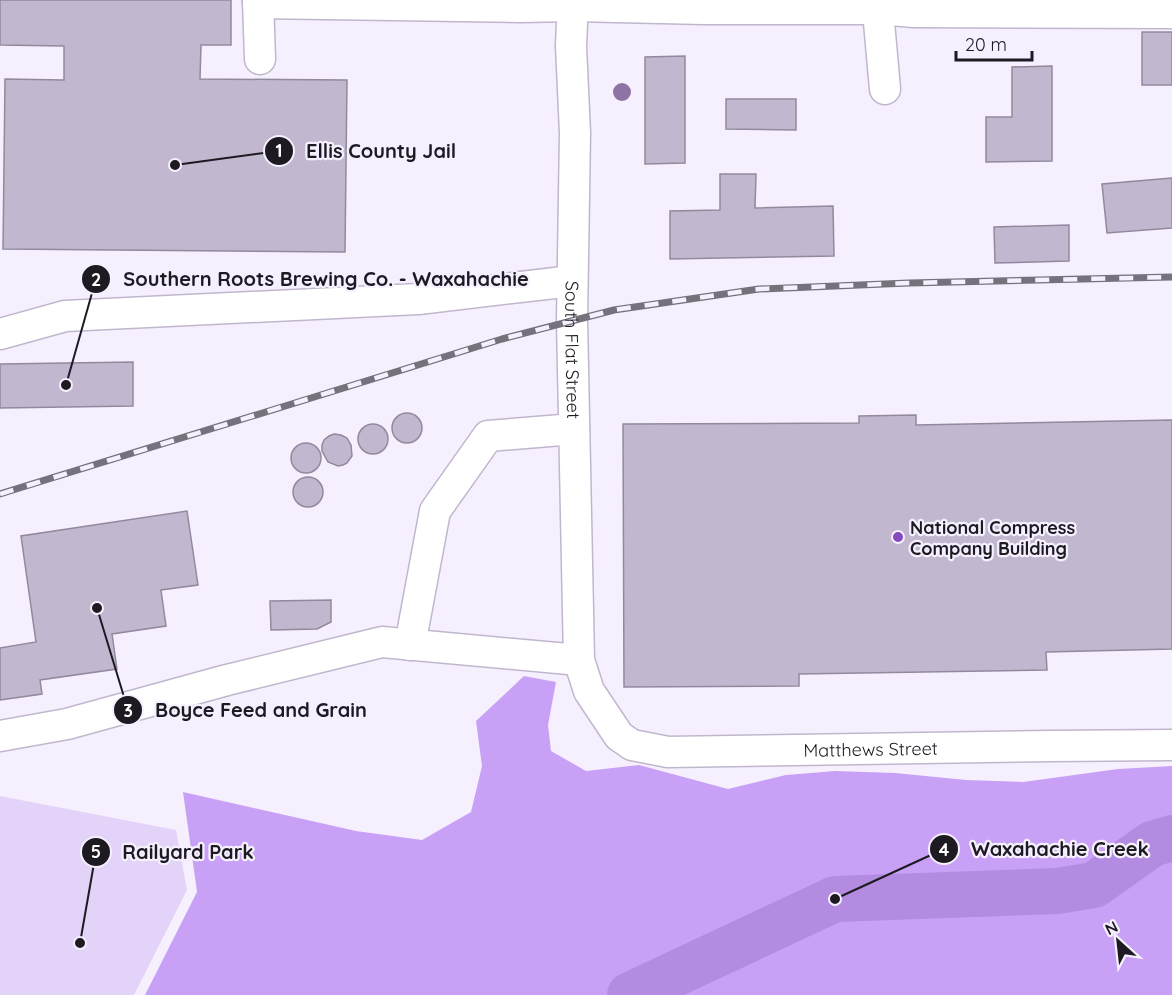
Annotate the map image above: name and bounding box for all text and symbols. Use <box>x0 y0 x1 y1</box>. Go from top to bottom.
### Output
scale bar <box>956 24 1032 62</box>
text: 20 m <box>965 33 1007 56</box>
callout: Ellis County Jail <box>264 132 468 170</box>
text: Ellis County Jail <box>306 138 456 163</box>
text: 1 <box>275 139 283 162</box>
callout: Southern Roots Brewing Co. - Waxahachie <box>81 260 541 298</box>
text: Southern Roots Brewing Co. - Waxahachie <box>123 266 529 291</box>
text: 2 <box>91 268 101 291</box>
street label: South Flat Street <box>560 281 586 419</box>
place label: National Compress Company Building <box>910 516 1075 560</box>
marker: National Compress Company Building <box>891 530 905 544</box>
callout: Boyce Feed and Grain <box>113 691 379 729</box>
text: Boyce Feed and Grain <box>155 697 367 722</box>
text: 3 <box>123 699 133 722</box>
street label: Matthews Street <box>803 736 938 761</box>
callout: Waxahachie Creek <box>929 830 1161 868</box>
callout: Railyard Park <box>81 833 266 871</box>
text: Waxahachie Creek <box>971 836 1149 861</box>
text: 4 <box>939 838 950 861</box>
text: Railyard Park <box>122 839 254 864</box>
text: 5 <box>91 840 101 863</box>
north arrow <box>1088 911 1148 971</box>
text: N <box>1101 916 1121 939</box>

